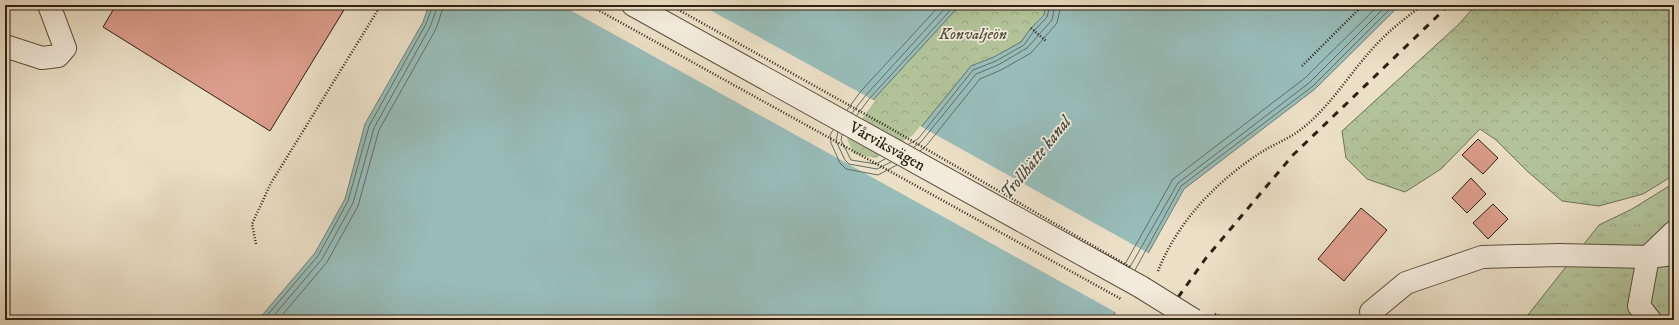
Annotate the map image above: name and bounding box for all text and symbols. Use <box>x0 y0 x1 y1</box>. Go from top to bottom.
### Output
park label: Konvaljeön <box>938 24 1007 44</box>
water label: Trollhätte kanal <box>996 111 1077 204</box>
street label: Vårviksvägen <box>845 117 929 176</box>

